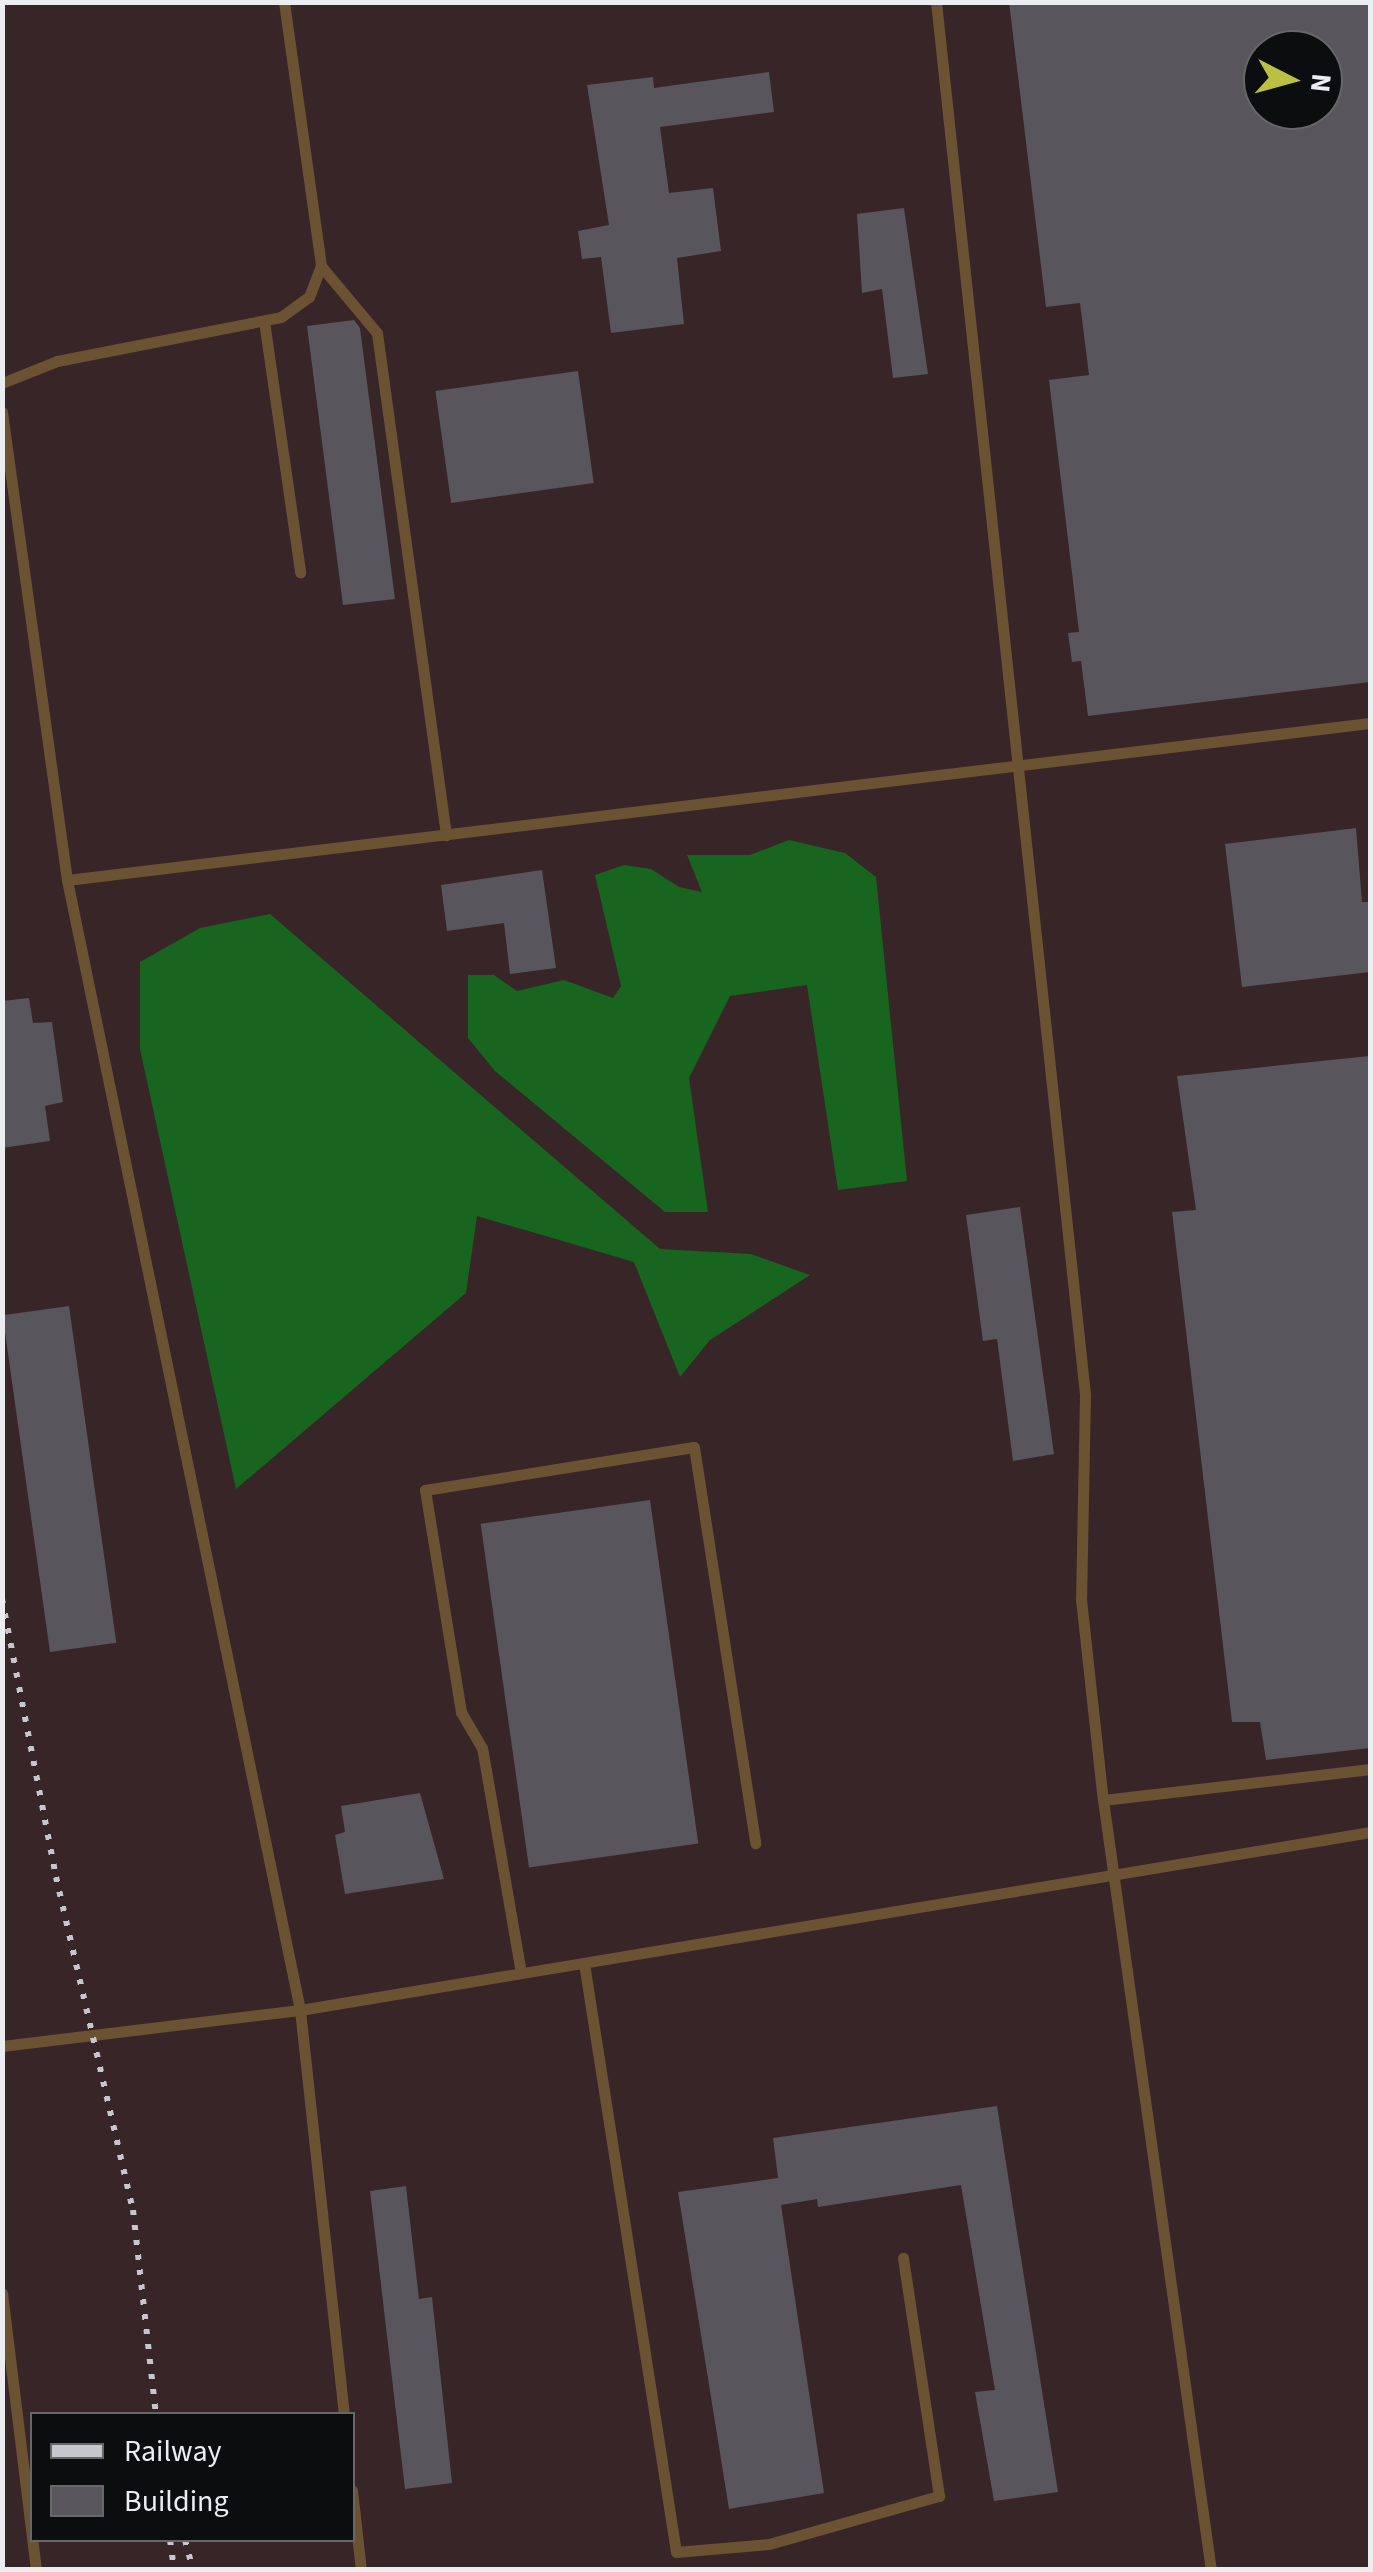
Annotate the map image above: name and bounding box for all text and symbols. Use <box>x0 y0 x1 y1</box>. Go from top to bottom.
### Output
north arrow <box>1243 30 1343 130</box>
text: N <box>1300 72 1342 94</box>
legend <box>30 2412 355 2542</box>
text: Railway <box>124 2430 222 2473</box>
text: Building <box>124 2480 229 2523</box>

